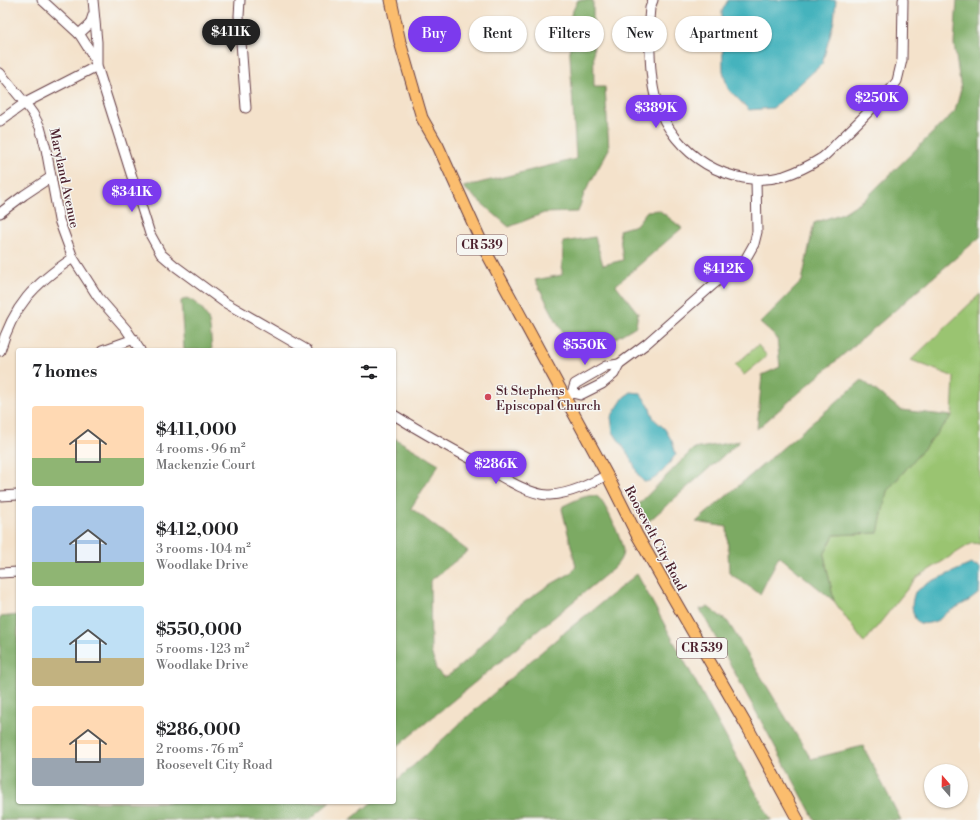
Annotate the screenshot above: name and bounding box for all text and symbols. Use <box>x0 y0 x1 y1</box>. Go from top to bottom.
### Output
chip: Buy <box>408 16 461 52</box>
chip: Rent <box>469 16 527 52</box>
chip: Filters <box>535 16 604 52</box>
chip: New <box>612 16 667 52</box>
chip: Apartment <box>675 16 772 52</box>
pin: $411K <box>203 19 259 53</box>
text: $411K <box>211 24 251 40</box>
pin: $250K <box>849 85 905 119</box>
text: $250K <box>855 90 899 106</box>
pin: $389K <box>628 95 684 129</box>
text: $389K <box>635 100 677 116</box>
street label: Maryland Avenue <box>46 127 82 230</box>
pin: $341K <box>104 179 160 213</box>
text: $341K <box>111 184 153 200</box>
road number: CR 539 <box>457 235 507 255</box>
pin: $412K <box>696 256 752 290</box>
text: $412K <box>703 261 745 277</box>
pin: $550K <box>557 332 613 366</box>
text: $550K <box>563 337 607 353</box>
text: 7 homes <box>32 361 97 383</box>
icon: filters <box>358 361 380 383</box>
place label: St Stephens Episcopal Church <box>496 383 601 414</box>
marker: St Stephens Episcopal Church <box>483 392 493 402</box>
text: $411,000 <box>156 419 237 441</box>
icon: home <box>64 422 112 470</box>
text: 4 rooms · 96 m² <box>156 441 245 457</box>
pin: $286K <box>468 451 524 485</box>
text: $286K <box>475 456 517 472</box>
text: Mackenzie Court <box>156 457 256 473</box>
street label: Roosevelt City Road <box>621 483 690 594</box>
text: $412,000 <box>156 519 239 541</box>
icon: home <box>64 522 112 570</box>
text: 3 rooms · 104 m² <box>156 541 251 557</box>
text: Woodlake Drive <box>156 557 248 573</box>
text: $550,000 <box>156 619 242 641</box>
icon: home <box>64 622 112 670</box>
road number: CR 539 <box>677 638 727 658</box>
text: 5 rooms · 123 m² <box>156 641 250 657</box>
text: Woodlake Drive <box>156 657 248 673</box>
text: $286,000 <box>156 719 241 741</box>
icon: home <box>64 722 112 770</box>
text: 2 rooms · 76 m² <box>156 741 243 757</box>
text: Roosevelt City Road <box>156 757 272 773</box>
north arrow <box>924 764 968 808</box>
map controls <box>924 764 968 808</box>

